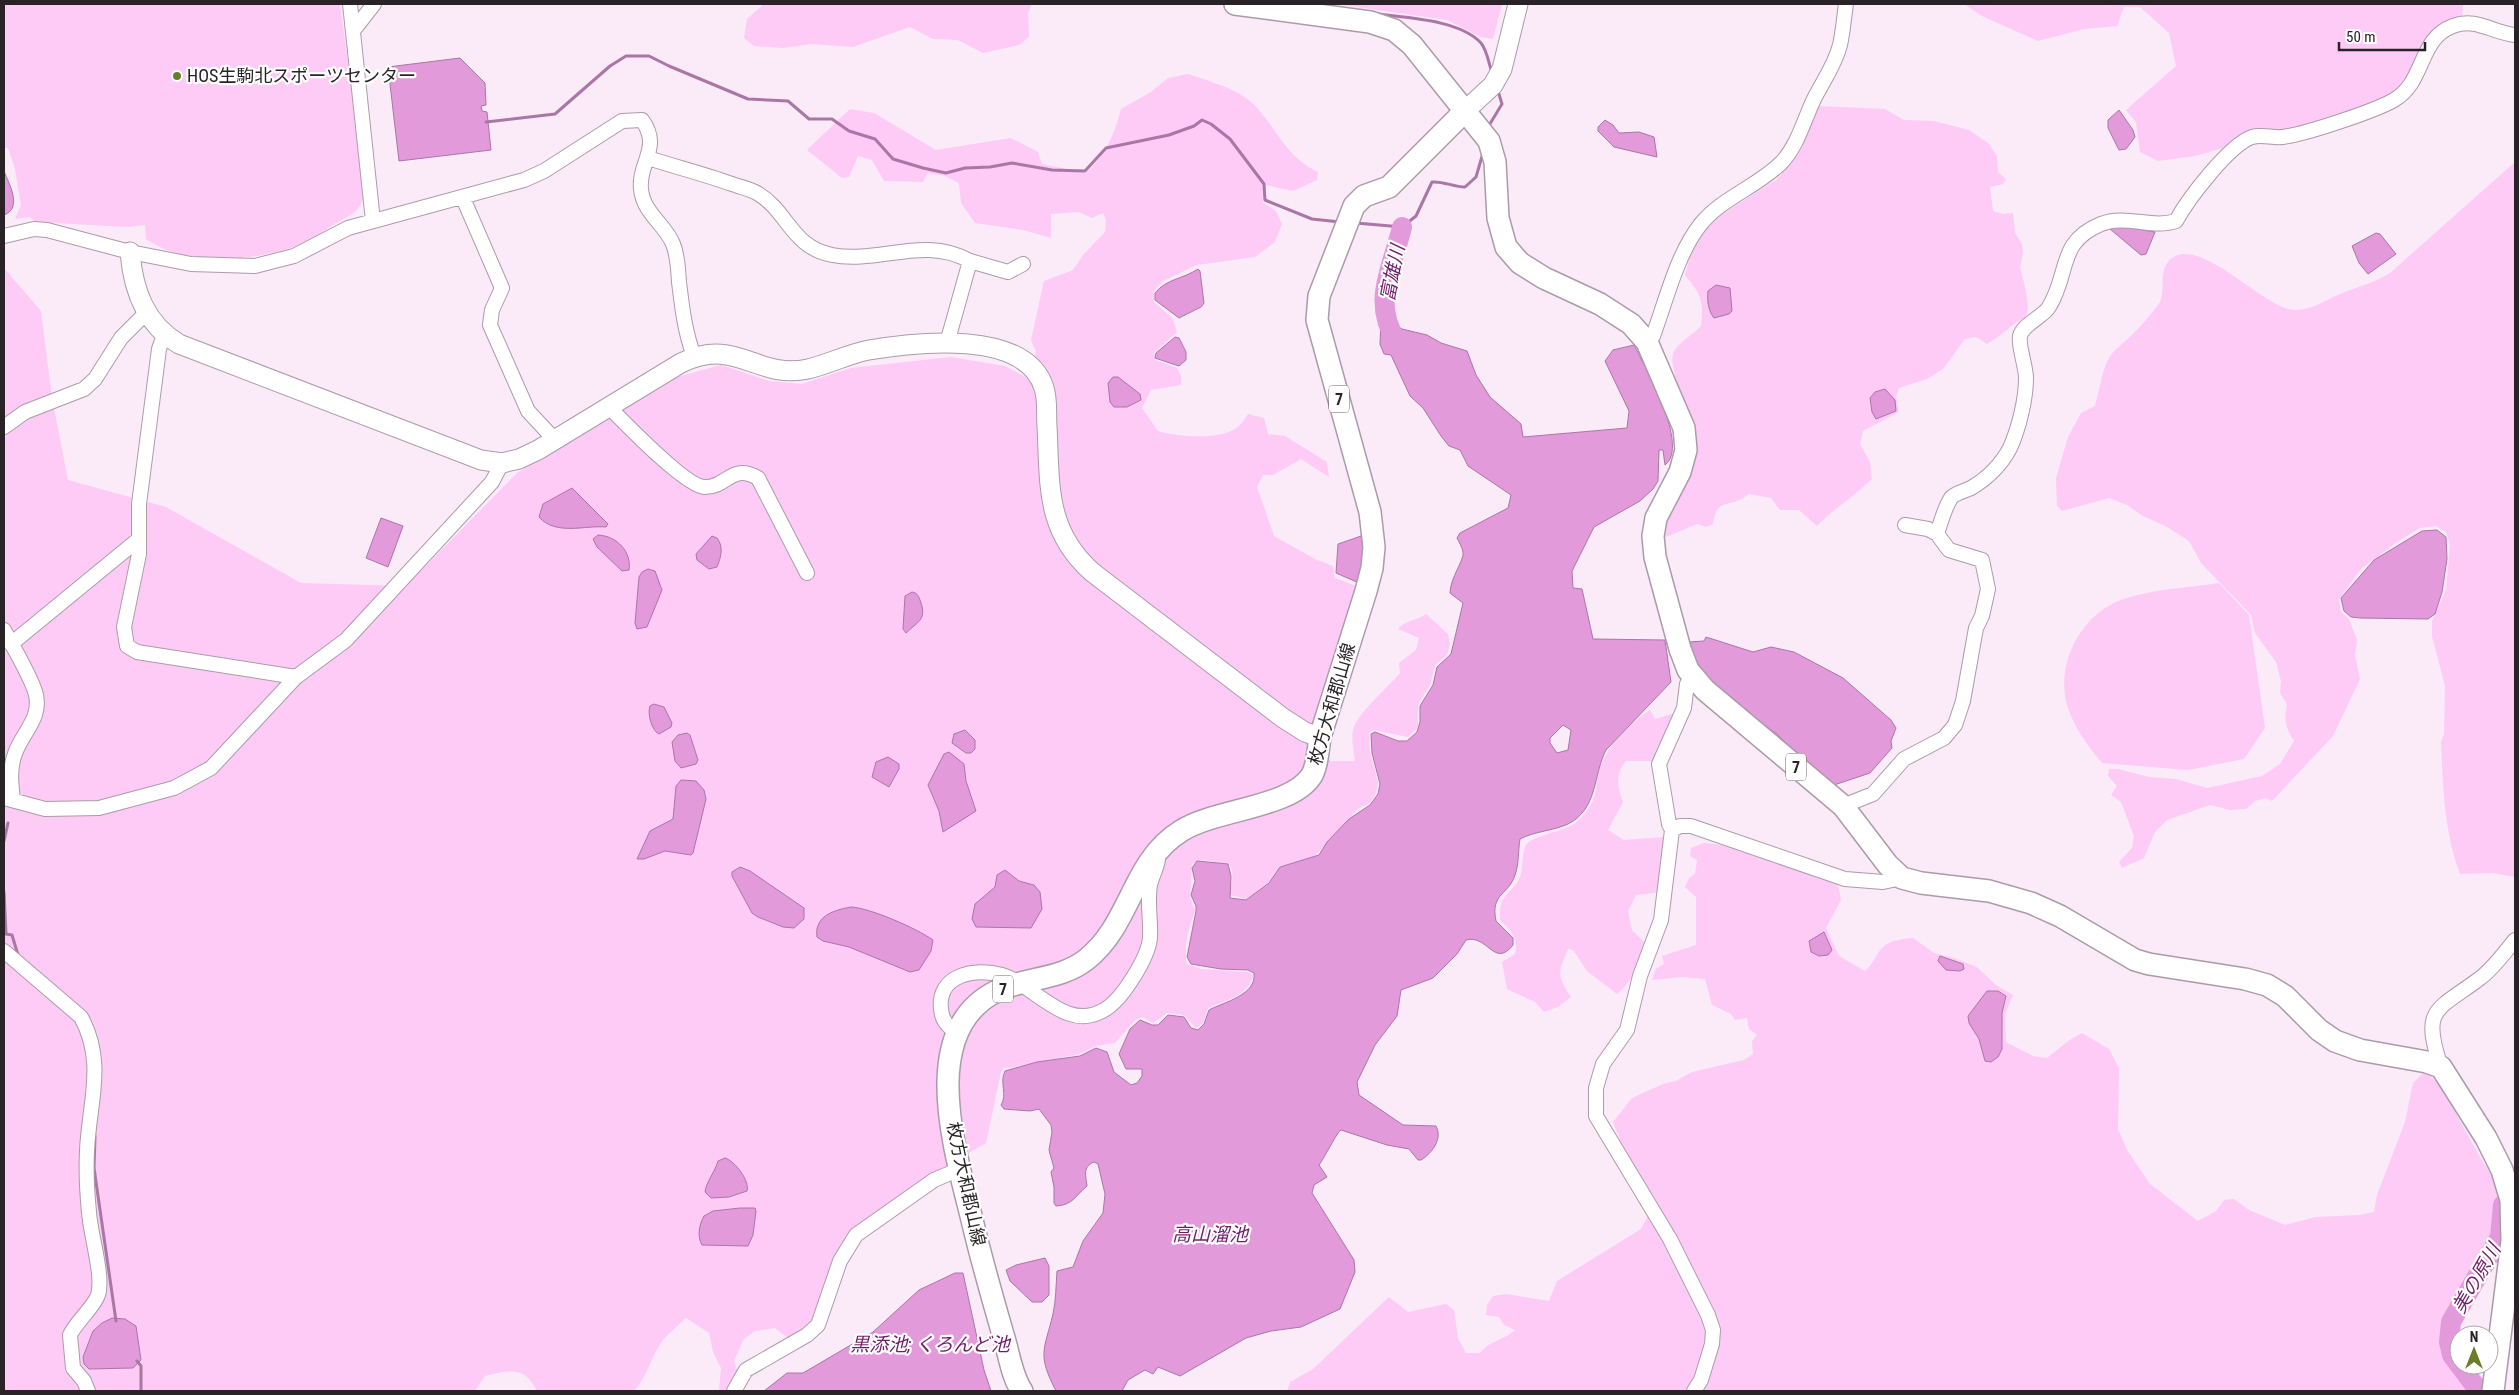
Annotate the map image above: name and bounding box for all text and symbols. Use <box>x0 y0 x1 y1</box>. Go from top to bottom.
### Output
scale bar <box>2339 20 2425 52</box>
text: 50 m <box>2346 28 2376 46</box>
place label: HOS生駒北スポーツセンター <box>187 65 416 86</box>
marker: HOS生駒北スポーツセンター <box>171 70 183 82</box>
water label: 富雄川 <box>1376 241 1410 303</box>
road number: 7 <box>1329 386 1349 412</box>
street label: 枚方大和郡山線 <box>1304 640 1359 767</box>
road number: 7 <box>1786 754 1806 780</box>
road number: 7 <box>993 976 1013 1002</box>
street label: 枚方大和郡山線 <box>943 1120 990 1248</box>
water label: 高山溜池 <box>1172 1223 1250 1246</box>
water label: 美の原川 <box>2447 1238 2506 1317</box>
north arrow <box>2449 1325 2499 1375</box>
text: N <box>2470 1329 2478 1345</box>
water label: 黒添池; くろんど池 <box>850 1333 1012 1356</box>

